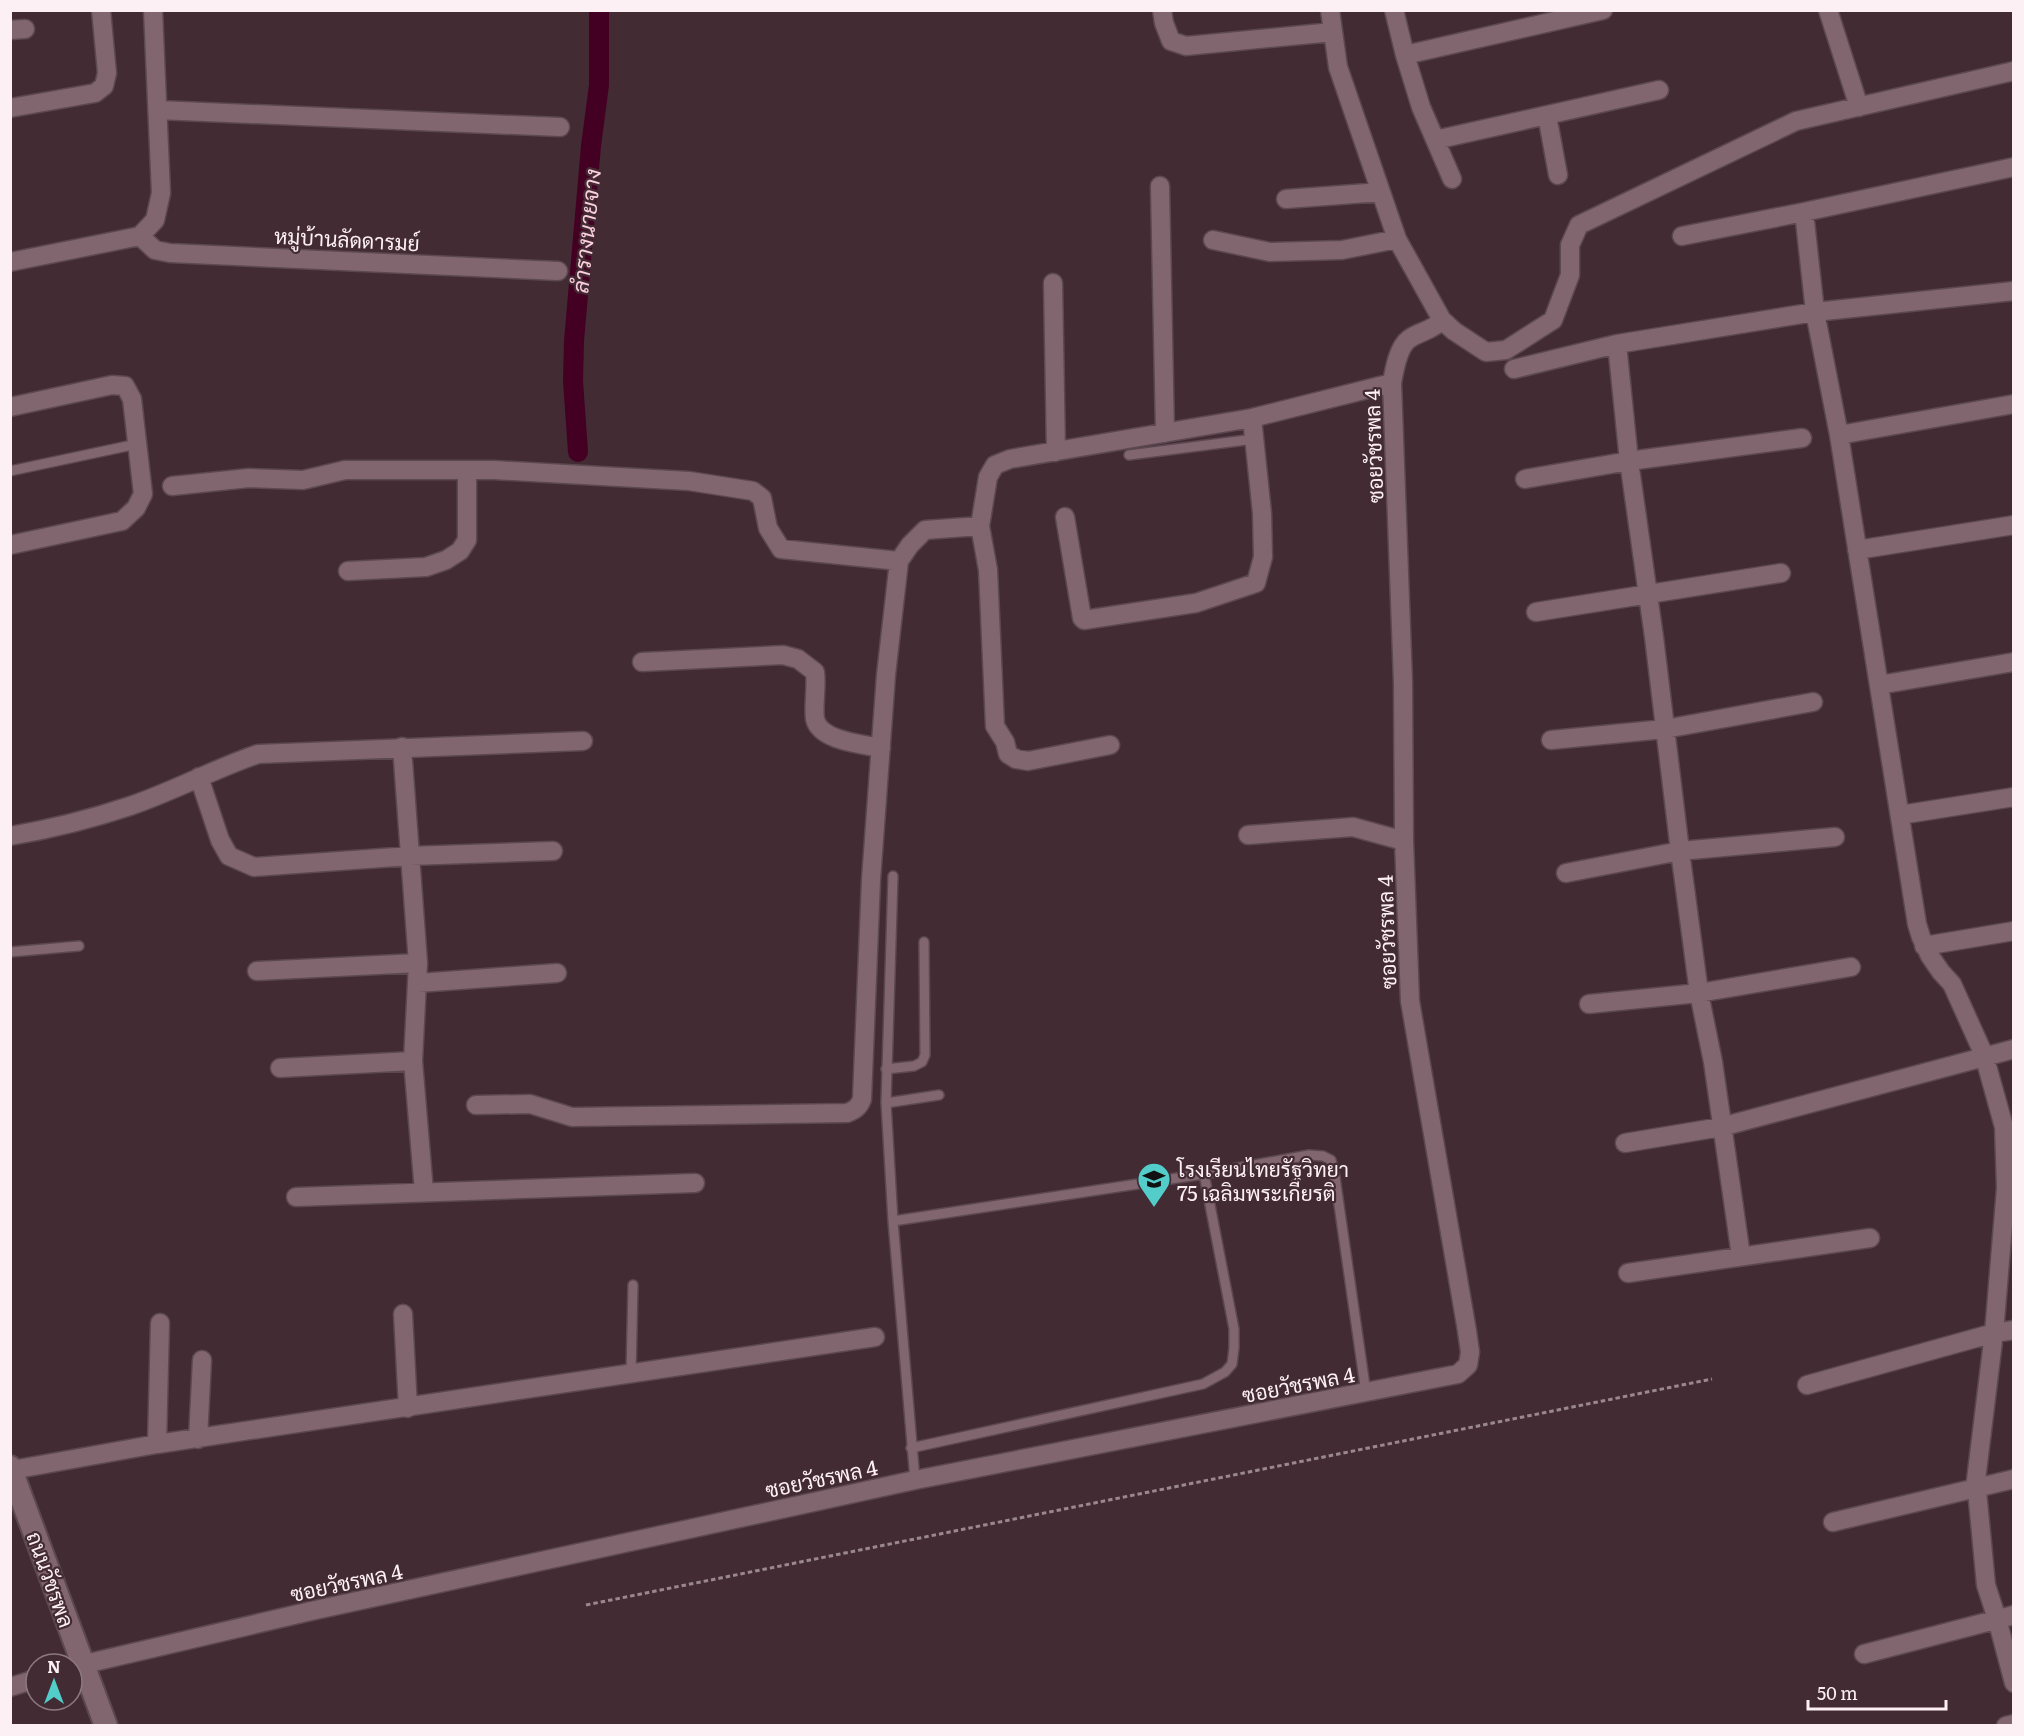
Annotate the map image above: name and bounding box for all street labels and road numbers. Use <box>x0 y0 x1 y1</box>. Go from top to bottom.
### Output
street label: หมู่บ้านลัดดารมย์ <box>273 219 421 259</box>
street label: ซอยวัชรพล 4 <box>1355 388 1389 504</box>
street label: ซอยวัชรพล 4 <box>1368 874 1402 990</box>
street label: ซอยวัชรพล 4 <box>1239 1357 1357 1409</box>
street label: ซอยวัชรพล 4 <box>762 1450 880 1504</box>
street label: ถนนวัชรพล <box>20 1527 84 1631</box>
street label: ซอยวัชรพล 4 <box>287 1554 405 1608</box>

